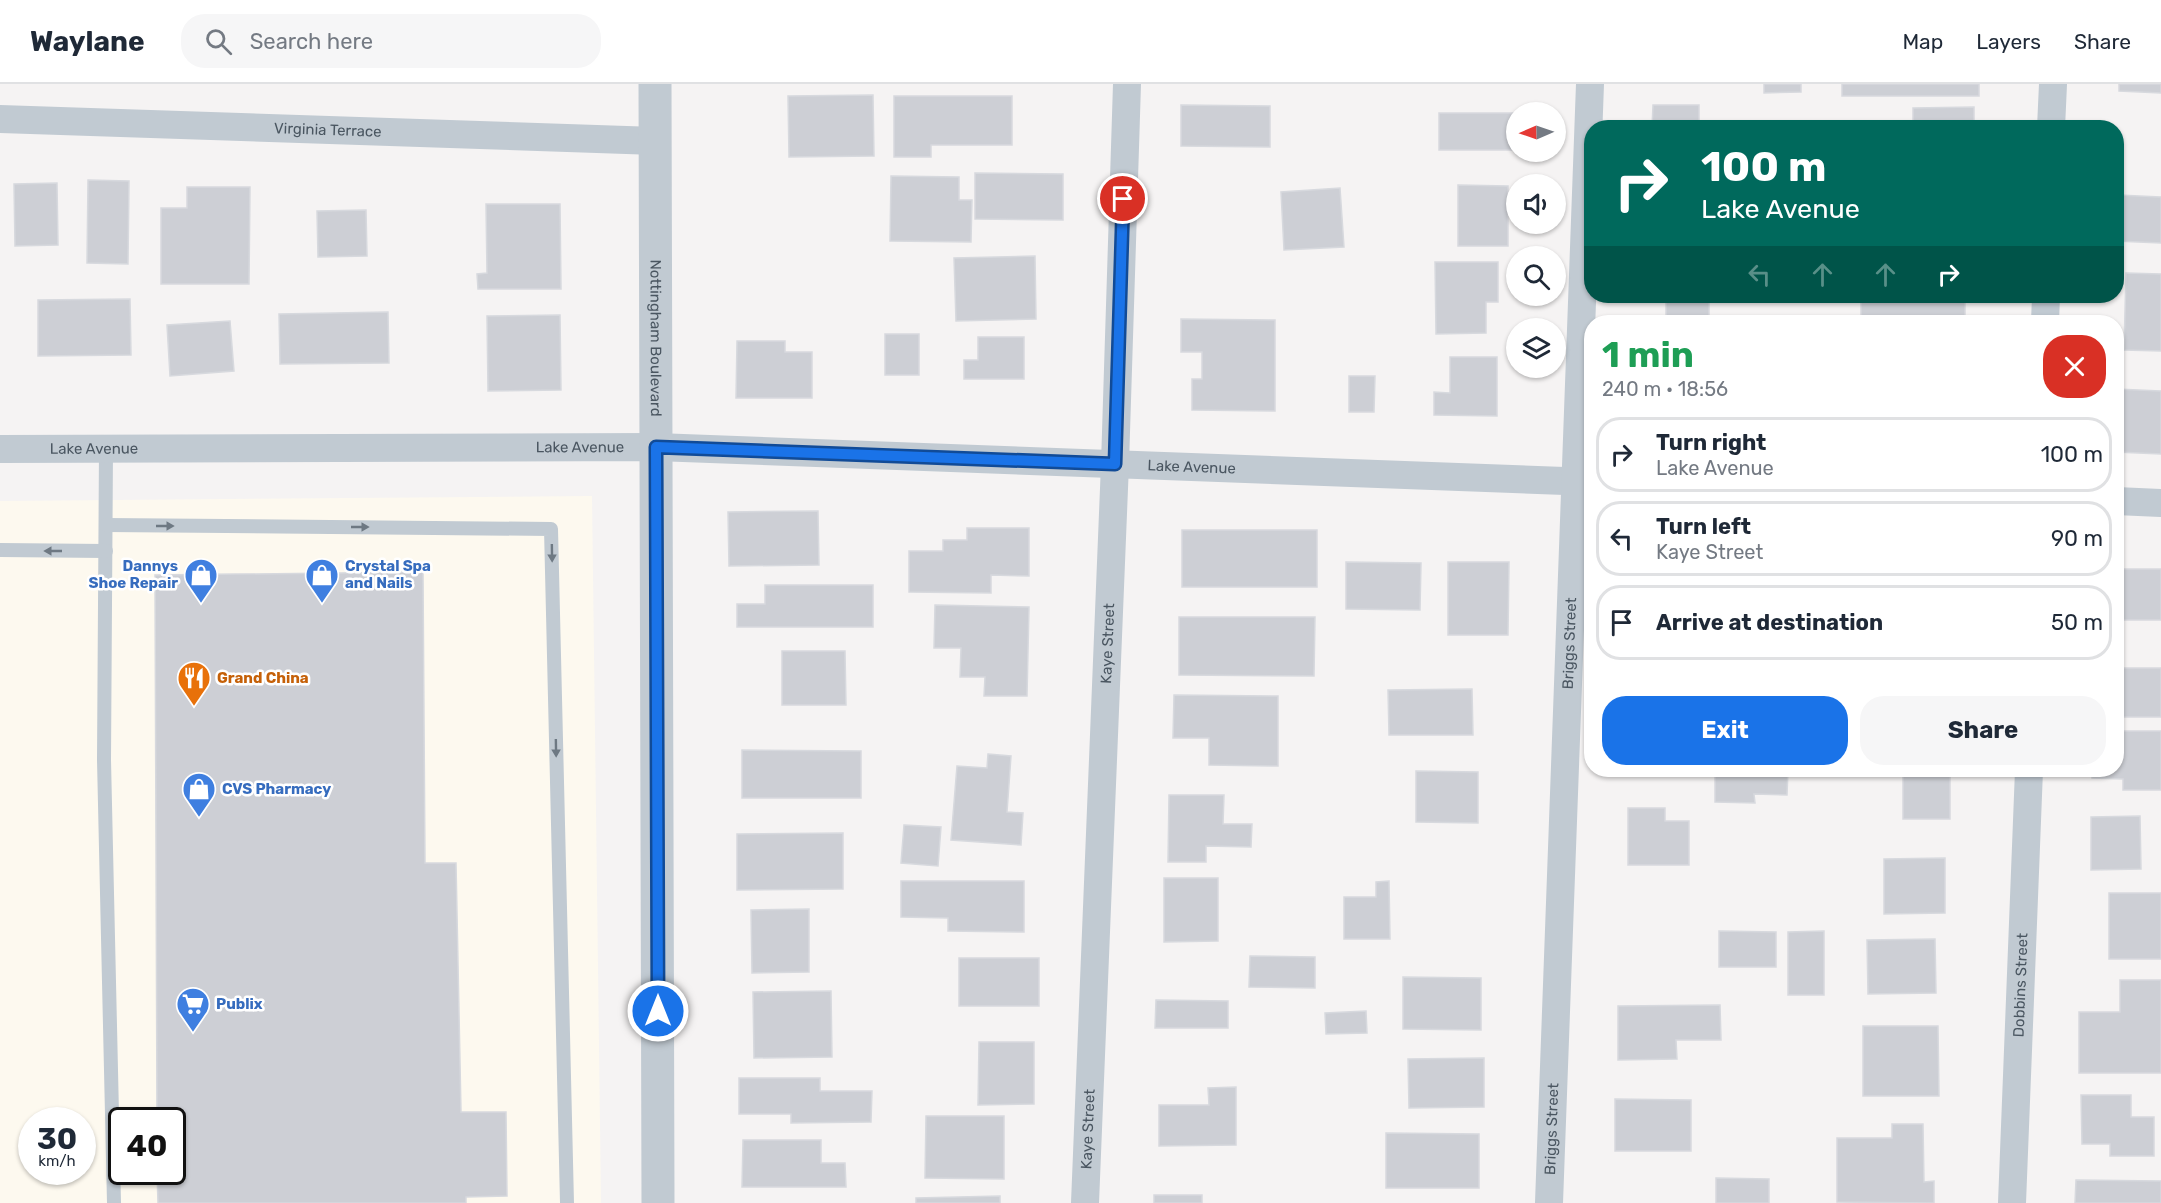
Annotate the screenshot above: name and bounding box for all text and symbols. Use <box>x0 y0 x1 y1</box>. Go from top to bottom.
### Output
search box <box>181 14 601 68</box>
text: Waylane <box>30 25 145 58</box>
icon: search <box>202 25 235 58</box>
text: Search here <box>250 28 373 55</box>
text: Map <box>1902 29 1943 54</box>
text: Layers <box>1976 29 2041 54</box>
text: Share <box>2074 29 2131 54</box>
north arrow <box>1506 102 1566 162</box>
map controls <box>1506 102 1566 378</box>
street label: Virginia Terrace <box>274 119 382 141</box>
text: 100 m <box>1701 142 1826 192</box>
icon: right <box>1602 144 1680 222</box>
pin <box>1097 173 1148 224</box>
button: sound <box>1506 174 1566 234</box>
icon: arrive <box>1106 182 1139 215</box>
text: Lake Avenue <box>1701 193 1860 225</box>
button: search <box>1506 246 1566 306</box>
icon: left <box>1743 258 1776 291</box>
icon: ahead <box>1806 258 1839 291</box>
icon: ahead <box>1869 258 1902 291</box>
icon: right <box>1932 258 1965 291</box>
street label: Nottingham Boulevard <box>646 259 665 417</box>
button: layers <box>1506 318 1566 378</box>
text: 1 min <box>1602 333 1694 376</box>
button: close <box>2043 335 2106 398</box>
text: 240 m · 18:56 <box>1602 377 1728 401</box>
text: Turn right <box>1656 429 1766 456</box>
street label: Lake Avenue <box>536 438 624 456</box>
icon: right <box>1605 438 1638 471</box>
street label: Lake Avenue <box>50 440 138 458</box>
text: 100 m <box>2041 441 2103 468</box>
street label: Lake Avenue <box>1147 456 1236 478</box>
text: Lake Avenue <box>1656 456 1774 480</box>
text: Turn left <box>1656 513 1751 540</box>
one-way arrow <box>155 521 174 531</box>
one-way arrow <box>350 522 369 532</box>
icon: left <box>1605 522 1638 555</box>
text: 90 m <box>2051 525 2103 552</box>
text: Kaye Street <box>1656 540 1763 564</box>
one-way arrow <box>547 544 556 563</box>
one-way arrow <box>43 546 62 556</box>
place label: Dannys Shoe Repair <box>88 557 178 592</box>
shop icon: Dannys Shoe Repair <box>183 557 219 604</box>
shop icon: Crystal Spa and Nails <box>304 557 340 604</box>
place label: Crystal Spa and Nails <box>345 557 431 592</box>
street label: Briggs Street <box>1559 597 1580 690</box>
street label: Kaye Street <box>1097 603 1118 684</box>
icon: arrive <box>1605 606 1638 639</box>
text: Arrive at destination <box>1656 609 1883 636</box>
text: 50 m <box>2051 609 2103 636</box>
restaurant icon: Grand China <box>176 660 212 707</box>
place label: Grand China <box>217 669 309 687</box>
button: Exit <box>1602 696 1848 765</box>
button: Share <box>1860 696 2106 765</box>
one-way arrow <box>552 739 561 758</box>
shop icon: CVS Pharmacy <box>181 771 217 818</box>
place label: CVS Pharmacy <box>222 780 331 798</box>
street label: Dobbins Street <box>2010 933 2032 1038</box>
position arrow <box>626 979 690 1043</box>
supermarket icon: Publix <box>175 986 211 1033</box>
place label: Publix <box>216 995 263 1013</box>
street label: Briggs Street <box>1541 1083 1562 1175</box>
street label: Kaye Street <box>1077 1088 1099 1170</box>
speed limit sign: 40 <box>108 1107 186 1185</box>
text: 30 <box>37 1121 77 1157</box>
text: km/h <box>38 1152 76 1170</box>

